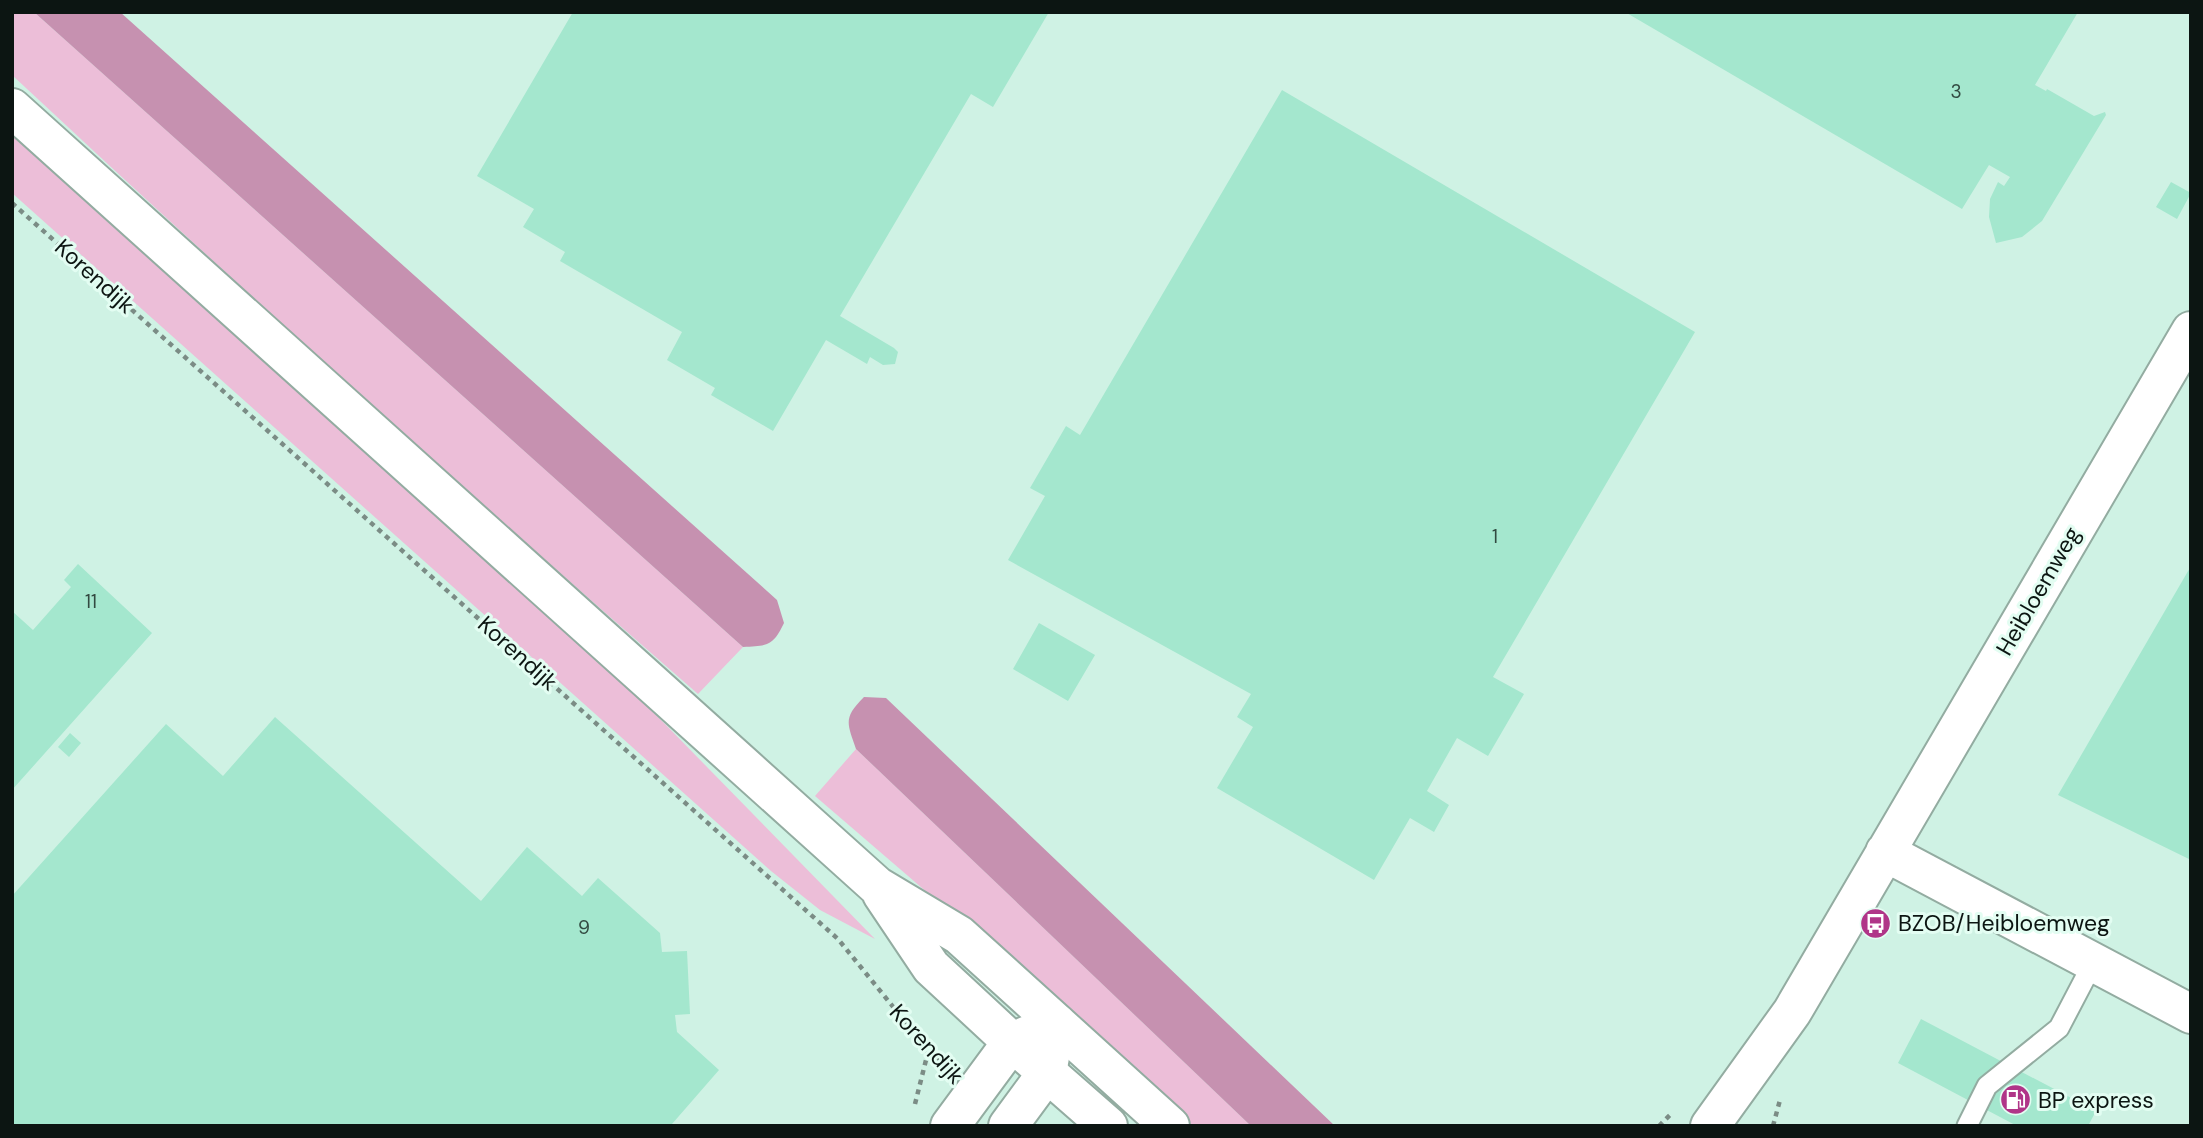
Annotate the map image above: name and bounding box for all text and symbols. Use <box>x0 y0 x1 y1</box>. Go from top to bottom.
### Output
house number: 3 <box>1950 79 1962 104</box>
street label: Korendijk <box>49 232 142 320</box>
street label: Heibloemweg <box>1989 521 2087 661</box>
house number: 1 <box>1492 524 1498 549</box>
house number: 11 <box>85 589 97 614</box>
street label: Korendijk <box>472 609 565 697</box>
bus stop icon: BZOB/Heibloemweg <box>1858 906 1892 940</box>
place label: BZOB/Heibloemweg <box>1898 908 2110 938</box>
house number: 9 <box>578 915 590 940</box>
street label: Korendijk <box>883 998 971 1091</box>
fuel station icon: BP express <box>1998 1083 2032 1117</box>
place label: BP express <box>2038 1085 2154 1115</box>

